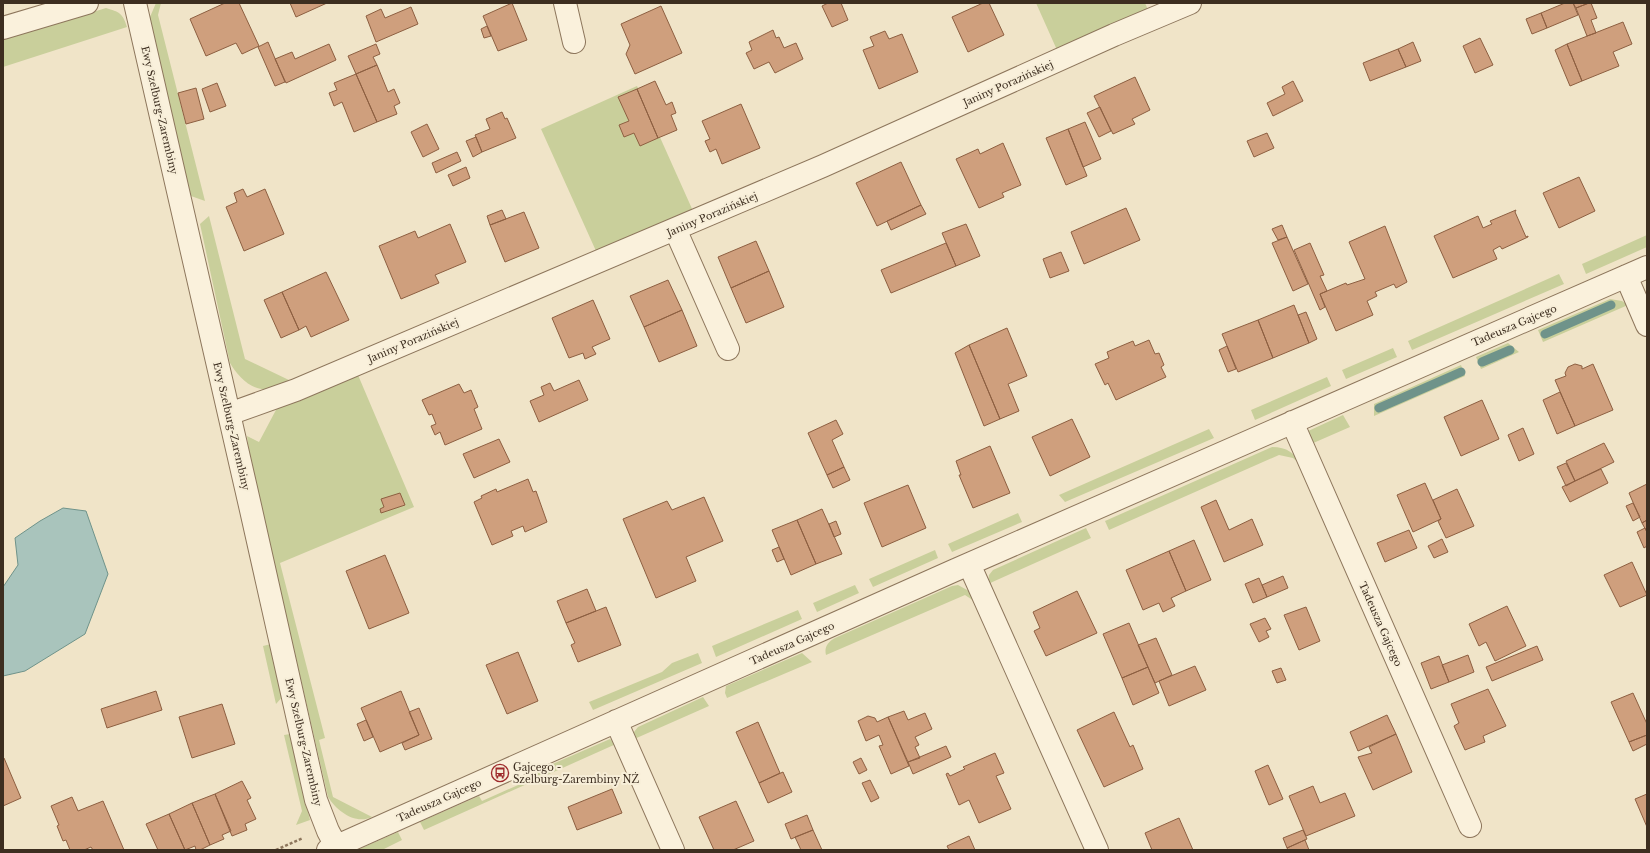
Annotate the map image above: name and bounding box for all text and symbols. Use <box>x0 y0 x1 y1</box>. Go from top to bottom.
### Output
street label: Ewy Szelburg-Zarembiny <box>138 45 181 176</box>
street label: Janiny Porazińskiej <box>959 58 1055 110</box>
street label: Janiny Porazińskiej <box>663 189 760 240</box>
street label: Tadeusza Gajcego <box>1470 302 1559 349</box>
street label: Janiny Porazińskiej <box>364 315 461 366</box>
street label: Ewy Szelburg-Zarembiny <box>210 361 253 492</box>
street label: Tadeusza Gajcego <box>1356 580 1405 669</box>
street label: Tadeusza Gajcego <box>748 619 837 668</box>
street label: Ewy Szelburg-Zarembiny <box>282 677 325 808</box>
place label: Gajcego - Szelburg-Zarembiny NŻ <box>513 761 639 786</box>
bus stop icon: Gajcego - Szelburg-Zarembiny NŻ <box>490 763 510 783</box>
street label: Tadeusza Gajcego <box>395 776 484 825</box>

